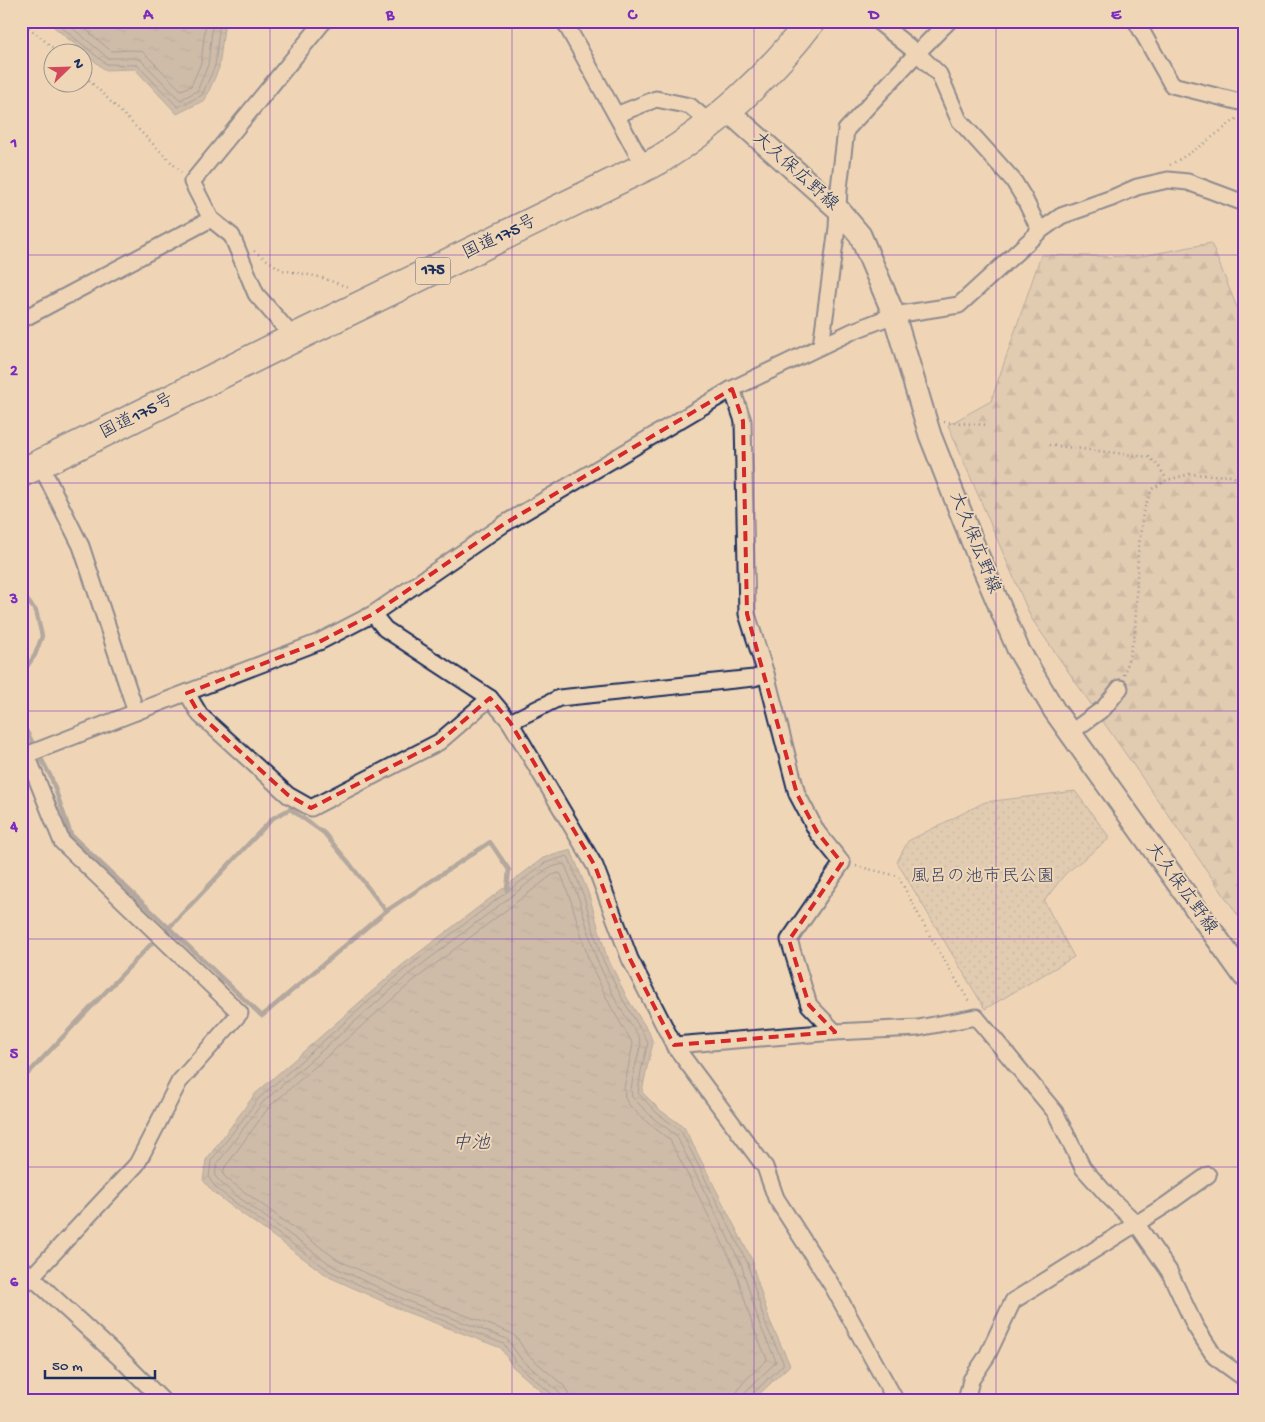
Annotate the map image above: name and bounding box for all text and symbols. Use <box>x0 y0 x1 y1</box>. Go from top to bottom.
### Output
text: A <box>142 7 154 26</box>
text: B <box>385 7 395 26</box>
text: C <box>627 7 638 26</box>
text: D <box>867 7 880 26</box>
text: E <box>1111 7 1122 26</box>
north arrow <box>42 42 92 92</box>
text: N <box>68 56 87 71</box>
street label: 大久保広野線 <box>748 127 843 216</box>
text: 1 <box>10 135 17 154</box>
street label: 国道175号 <box>459 210 541 265</box>
road number: 175 <box>416 258 450 284</box>
text: 2 <box>10 363 18 382</box>
street label: 国道175号 <box>96 389 177 445</box>
street label: 大久保広野線 <box>944 489 1005 597</box>
text: 3 <box>9 591 18 610</box>
text: 4 <box>9 819 18 838</box>
street label: 大久保広野線 <box>1141 839 1222 939</box>
park label: 風呂の池市民公園 <box>911 866 1055 888</box>
text: 5 <box>10 1046 19 1065</box>
water label: 中池 <box>452 1132 491 1156</box>
text: 6 <box>10 1274 19 1293</box>
scale bar <box>45 1347 155 1379</box>
text: 50 m <box>52 1358 83 1376</box>

